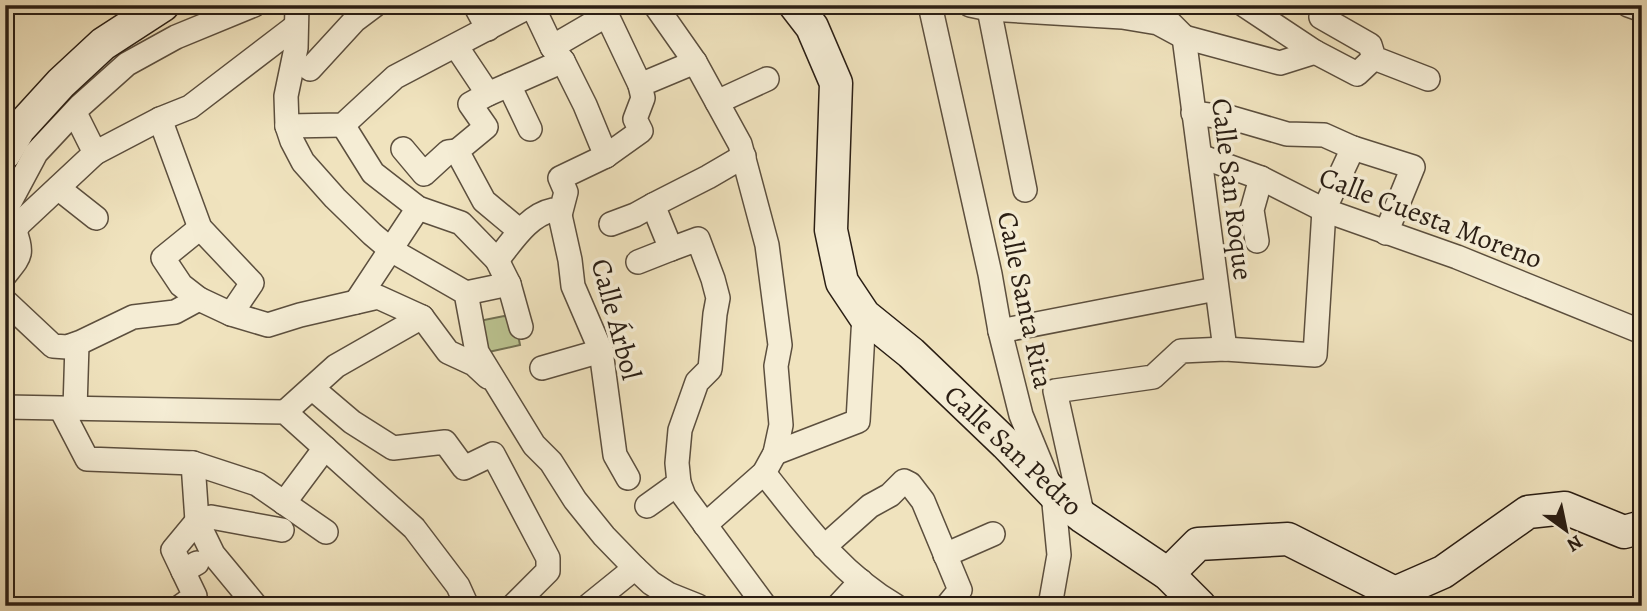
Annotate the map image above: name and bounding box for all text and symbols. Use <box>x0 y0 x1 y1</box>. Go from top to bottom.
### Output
street label: Calle San Roque <box>1202 96 1262 282</box>
street label: Calle Cuesta Moreno <box>1314 158 1548 278</box>
street label: Calle Santa Rita <box>988 208 1062 392</box>
street label: Calle Árbol <box>582 255 650 384</box>
street label: Calle San Pedro <box>936 377 1091 525</box>
north arrow <box>1532 496 1602 566</box>
text: N <box>1562 529 1588 558</box>

